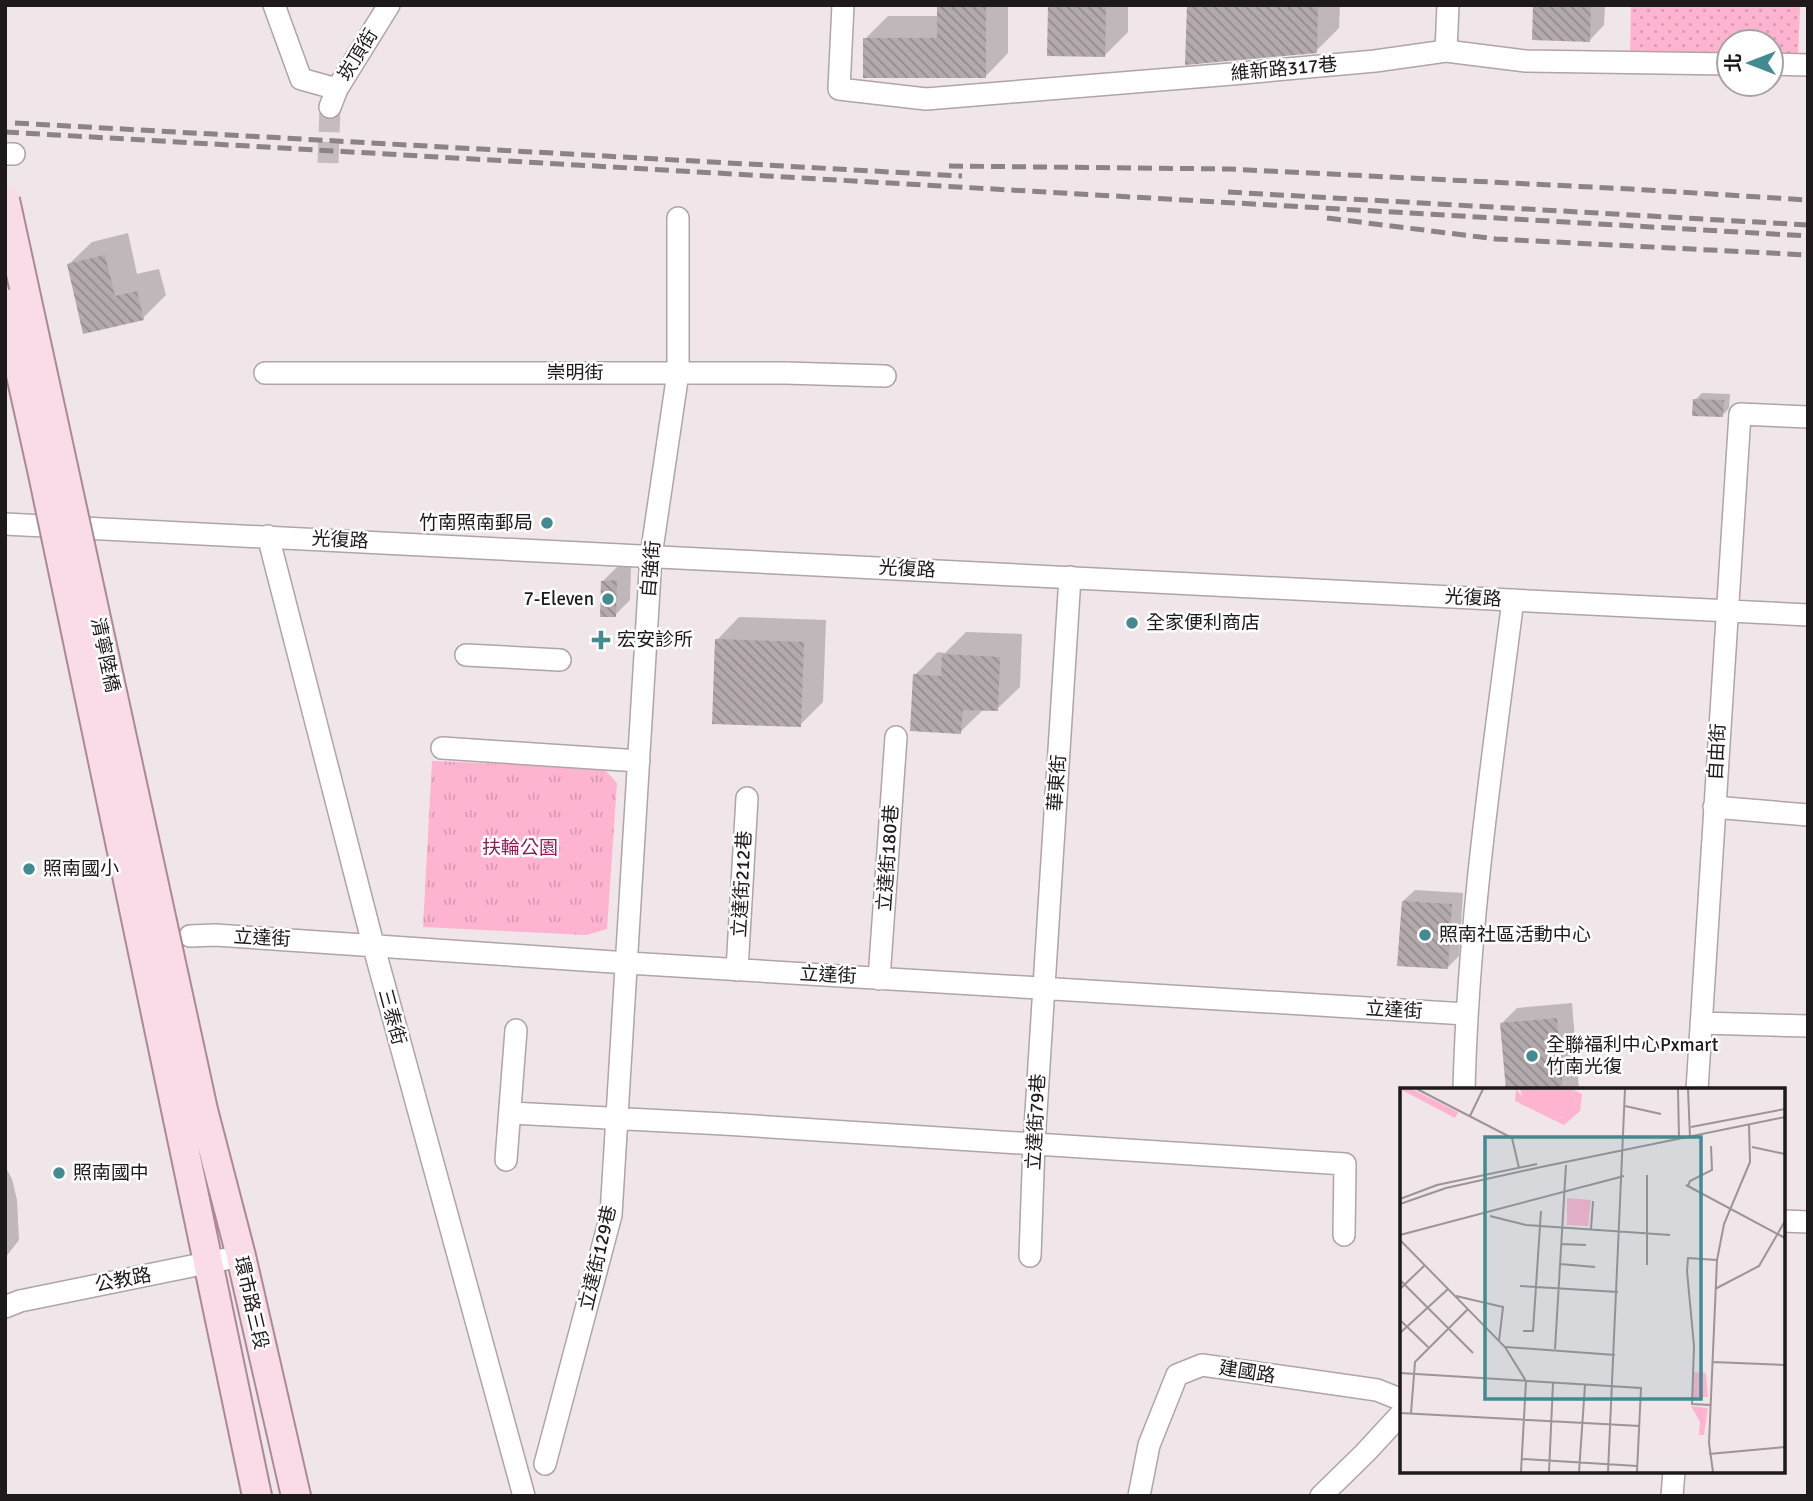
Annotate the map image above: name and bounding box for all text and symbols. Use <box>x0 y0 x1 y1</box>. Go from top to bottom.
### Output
street label: 崁頂街 <box>333 24 383 86</box>
north arrow <box>1715 28 1785 98</box>
street label: 維新路317巷 <box>1230 52 1338 86</box>
text: 北 <box>1722 53 1746 73</box>
street label: 崇明街 <box>546 361 604 385</box>
place label: 竹南照南郵局 <box>419 511 533 535</box>
marker: 竹南照南郵局 <box>539 515 555 531</box>
street label: 光復路 <box>311 527 369 553</box>
street label: 自強街 <box>637 540 665 598</box>
street label: 光復路 <box>878 556 936 582</box>
street label: 光復路 <box>1444 585 1502 611</box>
place label: 7-Eleven <box>523 587 594 611</box>
marker: 7-Eleven <box>600 591 616 607</box>
place label: 全家便利商店 <box>1146 611 1260 635</box>
street label: 清寧陸橋 <box>85 615 125 695</box>
marker: 全家便利商店 <box>1124 615 1140 631</box>
place label: 宏安診所 <box>617 628 693 652</box>
marker: 宏安診所 <box>591 630 611 650</box>
street label: 自由街 <box>1704 723 1730 781</box>
street label: 華東街 <box>1043 754 1071 812</box>
street label: 立達街180巷 <box>872 804 904 912</box>
street label: 立達街212巷 <box>727 830 757 938</box>
park label: 扶輪公園 <box>482 836 558 860</box>
place label: 照南國小 <box>43 857 119 881</box>
marker: 照南國小 <box>21 861 37 877</box>
place label: 照南社區活動中心 <box>1439 923 1591 947</box>
street label: 立達街 <box>233 925 291 951</box>
marker: 照南社區活動中心 <box>1417 927 1433 943</box>
street label: 立達街 <box>799 962 857 988</box>
street label: 三泰街 <box>373 986 411 1048</box>
street label: 立達街 <box>1365 997 1423 1023</box>
place label: 全聯福利中心Pxmart 竹南光復 <box>1546 1033 1719 1079</box>
marker: 全聯福利中心Pxmart 竹南光復 <box>1524 1048 1540 1064</box>
street label: 立達街79巷 <box>1021 1073 1051 1171</box>
inset map <box>1400 1088 1785 1473</box>
place label: 照南國中 <box>73 1161 149 1185</box>
marker: 照南國中 <box>51 1165 67 1181</box>
street label: 立達街129巷 <box>574 1203 622 1313</box>
street label: 環市路三段 <box>229 1254 273 1352</box>
street label: 公教路 <box>93 1263 153 1297</box>
street label: 建國路 <box>1217 1356 1277 1388</box>

